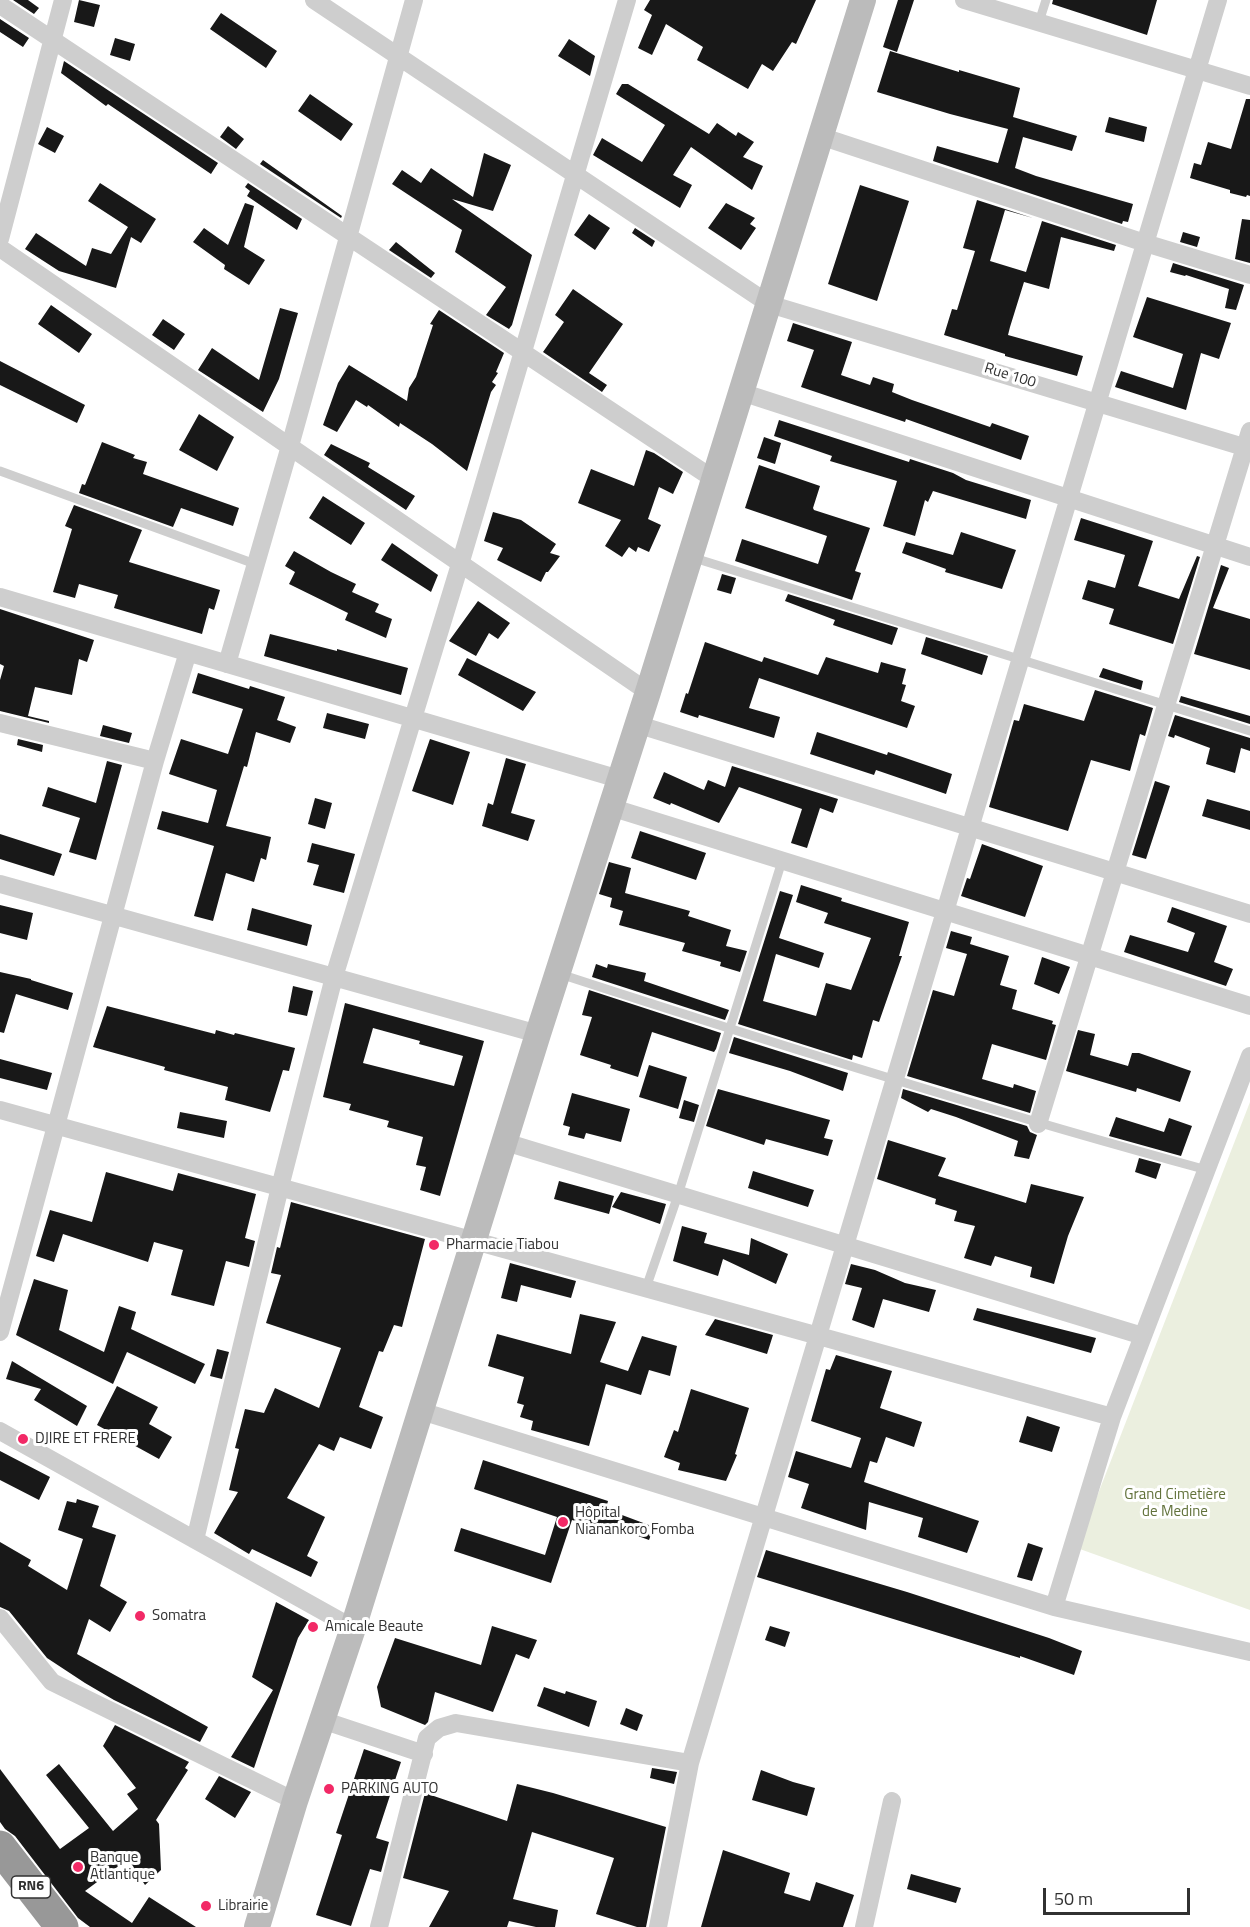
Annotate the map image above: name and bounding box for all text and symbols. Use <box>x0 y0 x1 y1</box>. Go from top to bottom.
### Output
street label: Rue 100 <box>982 360 1038 392</box>
place label: Pharmacie Tiabou <box>446 1236 559 1254</box>
marker: Pharmacie Tiabou <box>427 1238 441 1252</box>
place label: DJIRE ET FRERE <box>35 1430 136 1448</box>
marker: DJIRE ET FRERE <box>16 1432 30 1446</box>
park label: Grand Cimetière de Medine <box>1124 1486 1226 1521</box>
place label: Hôpital Nianankoro Fomba <box>575 1504 694 1539</box>
marker: Hôpital Nianankoro Fomba <box>556 1515 570 1529</box>
place label: Somatra <box>152 1607 206 1625</box>
marker: Somatra <box>133 1609 147 1623</box>
place label: Amicale Beaute <box>325 1618 423 1636</box>
marker: Amicale Beaute <box>306 1620 320 1634</box>
place label: PARKING AUTO <box>341 1780 438 1798</box>
marker: PARKING AUTO <box>322 1782 336 1796</box>
place label: Banque Atlantique <box>90 1849 155 1884</box>
marker: Banque Atlantique <box>71 1860 85 1874</box>
road number: RN6 <box>12 1876 51 1898</box>
scale bar <box>1046 1876 1193 1914</box>
text: 50 m <box>1054 1885 1093 1912</box>
place label: Librairie <box>218 1897 268 1915</box>
marker: Librairie <box>199 1899 213 1913</box>

